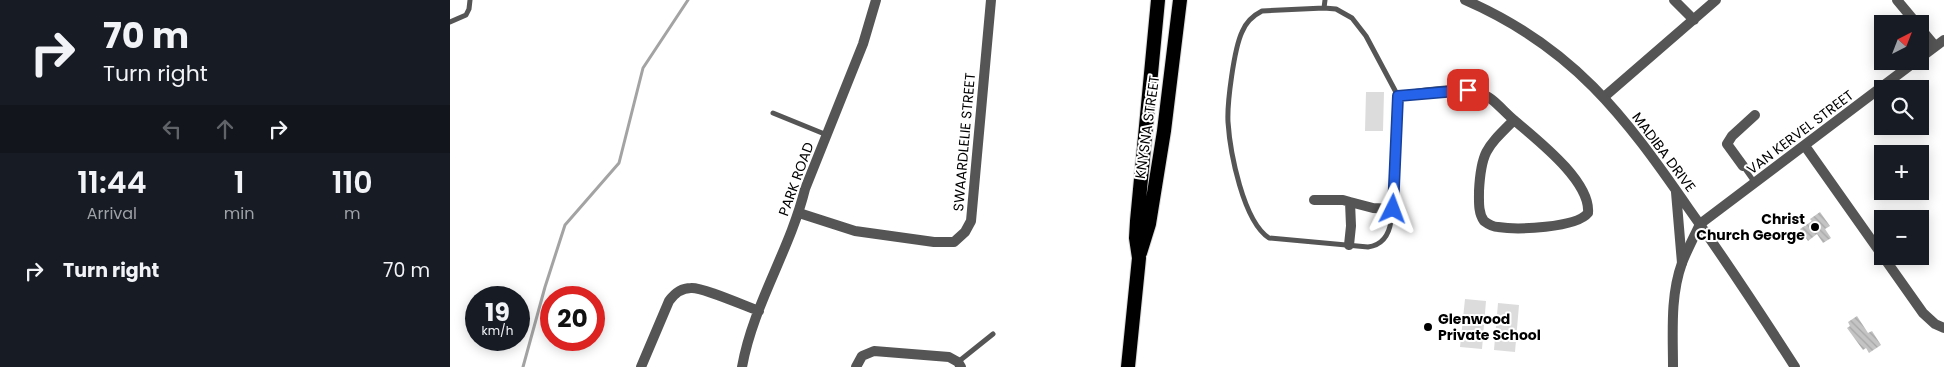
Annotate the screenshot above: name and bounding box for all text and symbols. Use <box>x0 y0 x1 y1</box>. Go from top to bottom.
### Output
text: 70 m <box>103 11 189 60</box>
north arrow <box>1874 15 1929 70</box>
map controls <box>1874 15 1929 265</box>
icon: right <box>20 20 85 85</box>
text: Turn right <box>103 58 208 89</box>
pin <box>1447 69 1489 111</box>
street label: SWAARDLELIE STREET <box>948 71 980 212</box>
street label: KNYSNA STREET <box>1130 74 1164 180</box>
icon: arrive <box>1454 76 1482 104</box>
button: search <box>1874 80 1929 135</box>
street label: VAN KERVEL STREET <box>1742 85 1858 179</box>
street label: MADIBA DRIVE <box>1627 108 1701 196</box>
icon: left <box>158 115 186 143</box>
icon: ahead <box>211 115 239 143</box>
icon: right <box>264 115 292 143</box>
street label: PARK ROAD <box>773 139 819 219</box>
button: + <box>1874 145 1929 200</box>
text: 11:44 <box>77 161 147 204</box>
text: 1 <box>234 161 245 204</box>
text: 110 <box>332 161 373 204</box>
position arrow <box>1366 182 1418 234</box>
text: Arrival <box>87 202 137 225</box>
text: min <box>224 202 254 225</box>
text: m <box>344 202 360 225</box>
place label: Christ Church George <box>1696 209 1805 245</box>
button: − <box>1874 210 1929 265</box>
marker: Christ Church George <box>1809 221 1821 233</box>
icon: right <box>20 257 48 285</box>
text: Turn right <box>63 257 159 284</box>
text: 70 m <box>383 257 430 284</box>
speed limit sign: 20 <box>540 286 605 351</box>
text: 19 <box>485 295 510 330</box>
place label: Glenwood Private School <box>1438 309 1541 345</box>
marker: Glenwood Private School <box>1422 321 1434 333</box>
text: km/h <box>482 322 513 339</box>

